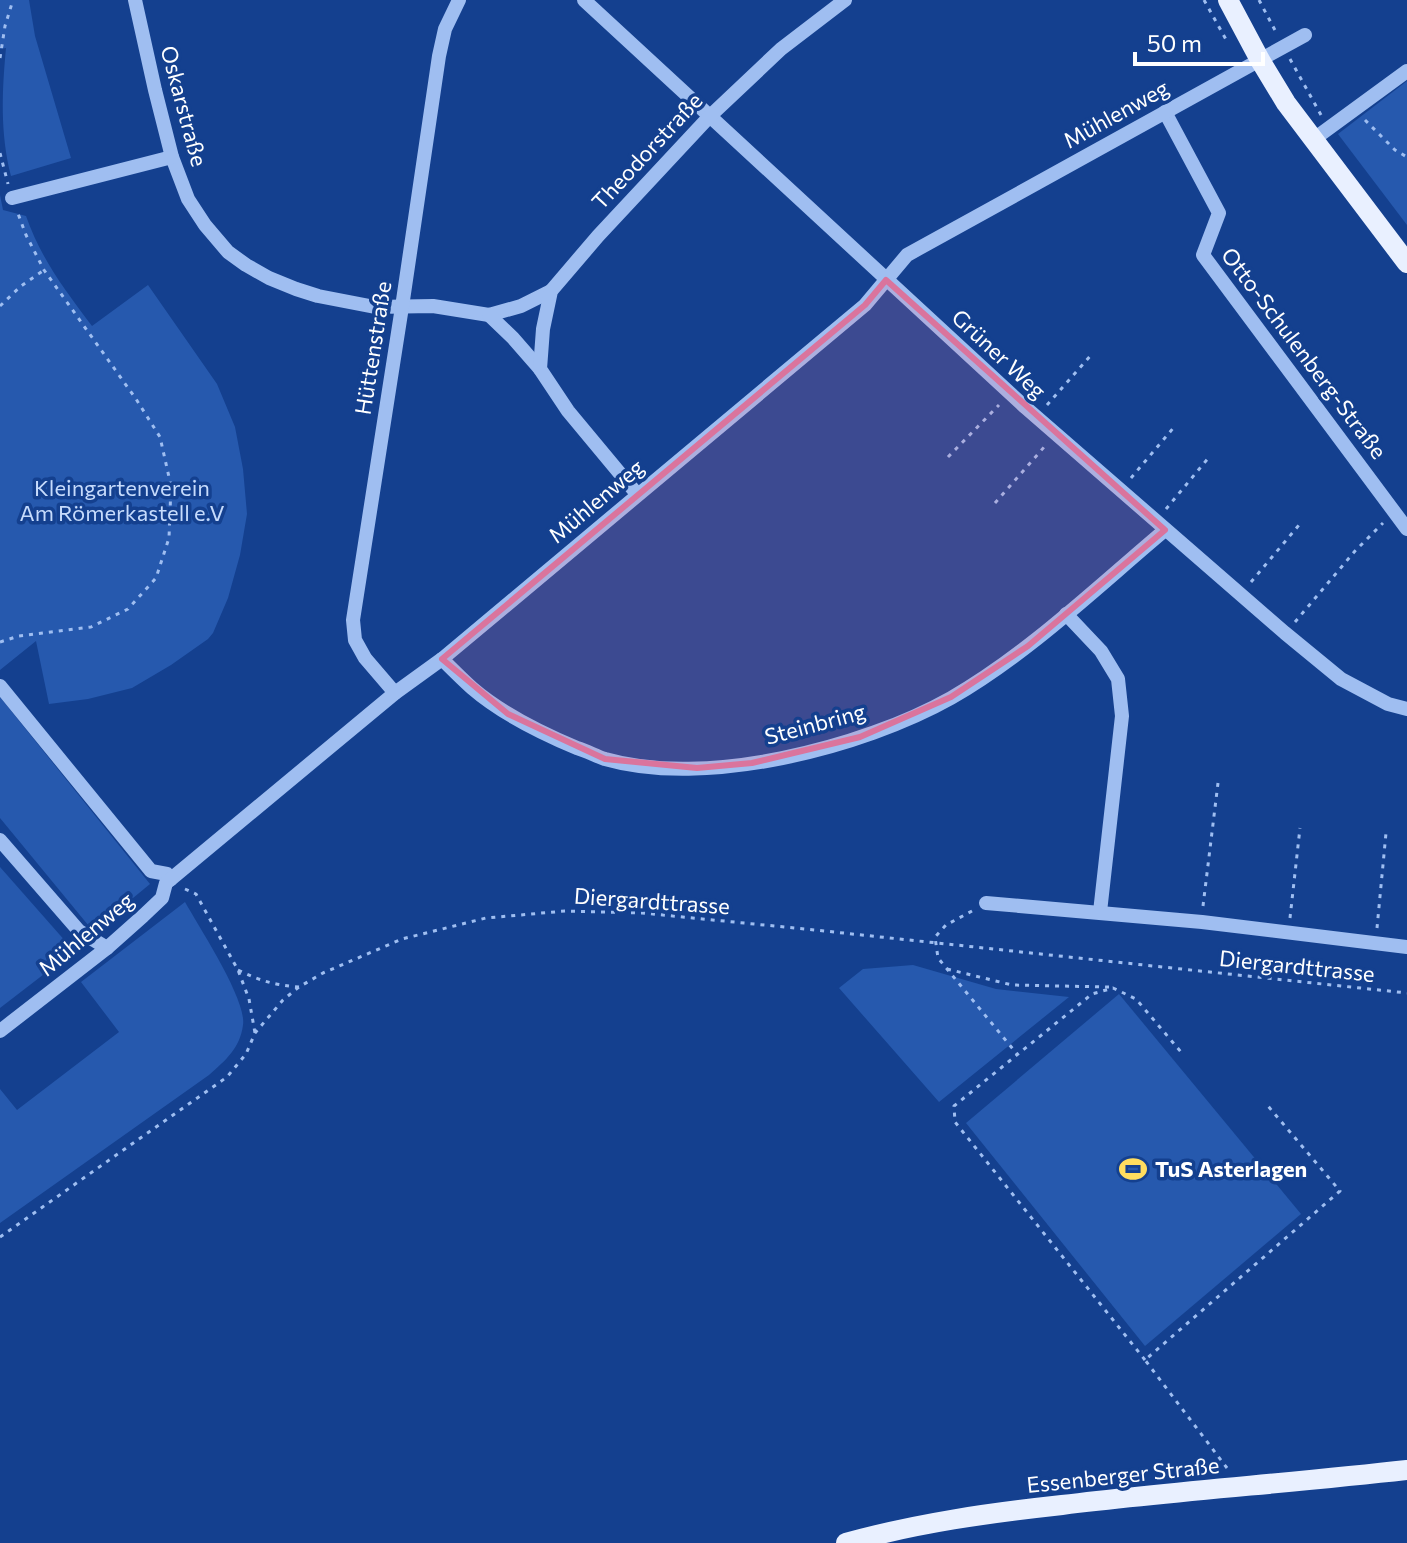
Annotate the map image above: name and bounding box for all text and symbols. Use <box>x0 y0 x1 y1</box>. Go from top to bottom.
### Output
scale bar <box>1135 16 1263 66</box>
text: 50 m <box>1147 28 1202 57</box>
street label: Oskarstraße <box>155 43 214 169</box>
street label: Mühlenweg <box>1058 74 1173 154</box>
street label: Theodorstraße <box>586 87 708 215</box>
street label: Otto-Schulenberg-Straße <box>1216 242 1393 464</box>
street label: Hüttenstraße <box>349 279 396 417</box>
street label: Grüner Weg <box>947 303 1052 404</box>
street label: Mühlenweg <box>542 453 649 548</box>
park label: Kleingartenverein Am Römerkastell e.V <box>20 474 225 526</box>
street label: Steinbring <box>761 697 868 750</box>
street label: Diergardttrasse <box>573 882 731 919</box>
street label: Mühlenweg <box>32 886 139 981</box>
street label: Diergardttrasse <box>1218 944 1376 987</box>
sports icon: TuS Asterlagen <box>1118 1154 1148 1184</box>
place label: TuS Asterlagen <box>1155 1155 1307 1182</box>
street label: Essenberger Straße <box>1025 1451 1221 1498</box>

